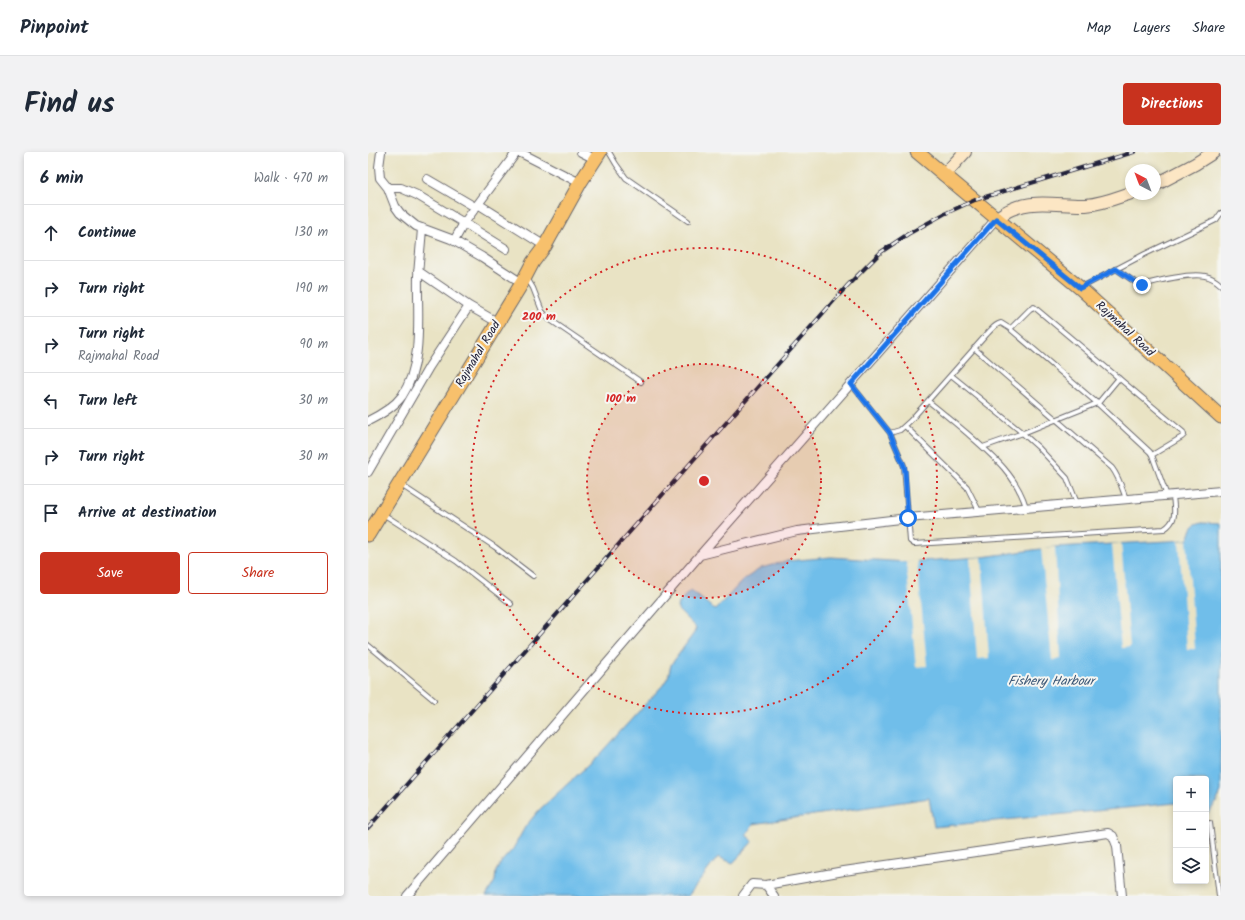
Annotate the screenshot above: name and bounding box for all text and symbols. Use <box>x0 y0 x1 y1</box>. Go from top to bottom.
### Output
text: Pinpoint <box>20 13 89 43</box>
text: Map <box>1087 17 1111 39</box>
text: Layers <box>1133 17 1171 39</box>
text: Share <box>1193 17 1225 39</box>
text: Find us <box>24 82 115 127</box>
button: Directions <box>1123 83 1221 125</box>
north arrow <box>1125 164 1161 200</box>
text: 6 min <box>40 165 84 192</box>
text: Walk · 470 m <box>254 168 328 189</box>
text: Continue <box>78 221 136 245</box>
icon: ahead <box>40 222 62 244</box>
text: 130 m <box>294 222 328 243</box>
route end <box>1133 276 1151 294</box>
text: Turn right <box>78 277 145 301</box>
icon: right <box>40 278 62 300</box>
text: 190 m <box>296 278 328 299</box>
street label: Rajmahal Road <box>1091 297 1160 362</box>
text: 200 m <box>522 307 556 326</box>
street label: Rajmahal Road <box>451 316 506 391</box>
text: Turn right <box>78 322 145 346</box>
icon: right <box>40 334 62 356</box>
text: 90 m <box>300 334 328 355</box>
text: Rajmahal Road <box>78 346 159 367</box>
text: Turn left <box>78 389 138 413</box>
text: 100 m <box>606 389 636 408</box>
icon: left <box>40 390 62 412</box>
text: 30 m <box>299 390 328 411</box>
text: Turn right <box>78 445 145 469</box>
icon: right <box>40 446 62 468</box>
text: 30 m <box>299 446 328 467</box>
centre of rings <box>697 474 711 488</box>
text: Arrive at destination <box>78 501 217 525</box>
icon: arrive <box>40 502 62 524</box>
route start <box>899 509 917 527</box>
button: Save <box>40 552 180 594</box>
button: Share <box>188 552 328 594</box>
water label: Fishery Harbour <box>1008 671 1097 692</box>
map controls <box>1173 776 1209 884</box>
button: + <box>1173 776 1209 812</box>
button: − <box>1173 812 1209 848</box>
button: layers <box>1173 848 1209 884</box>

